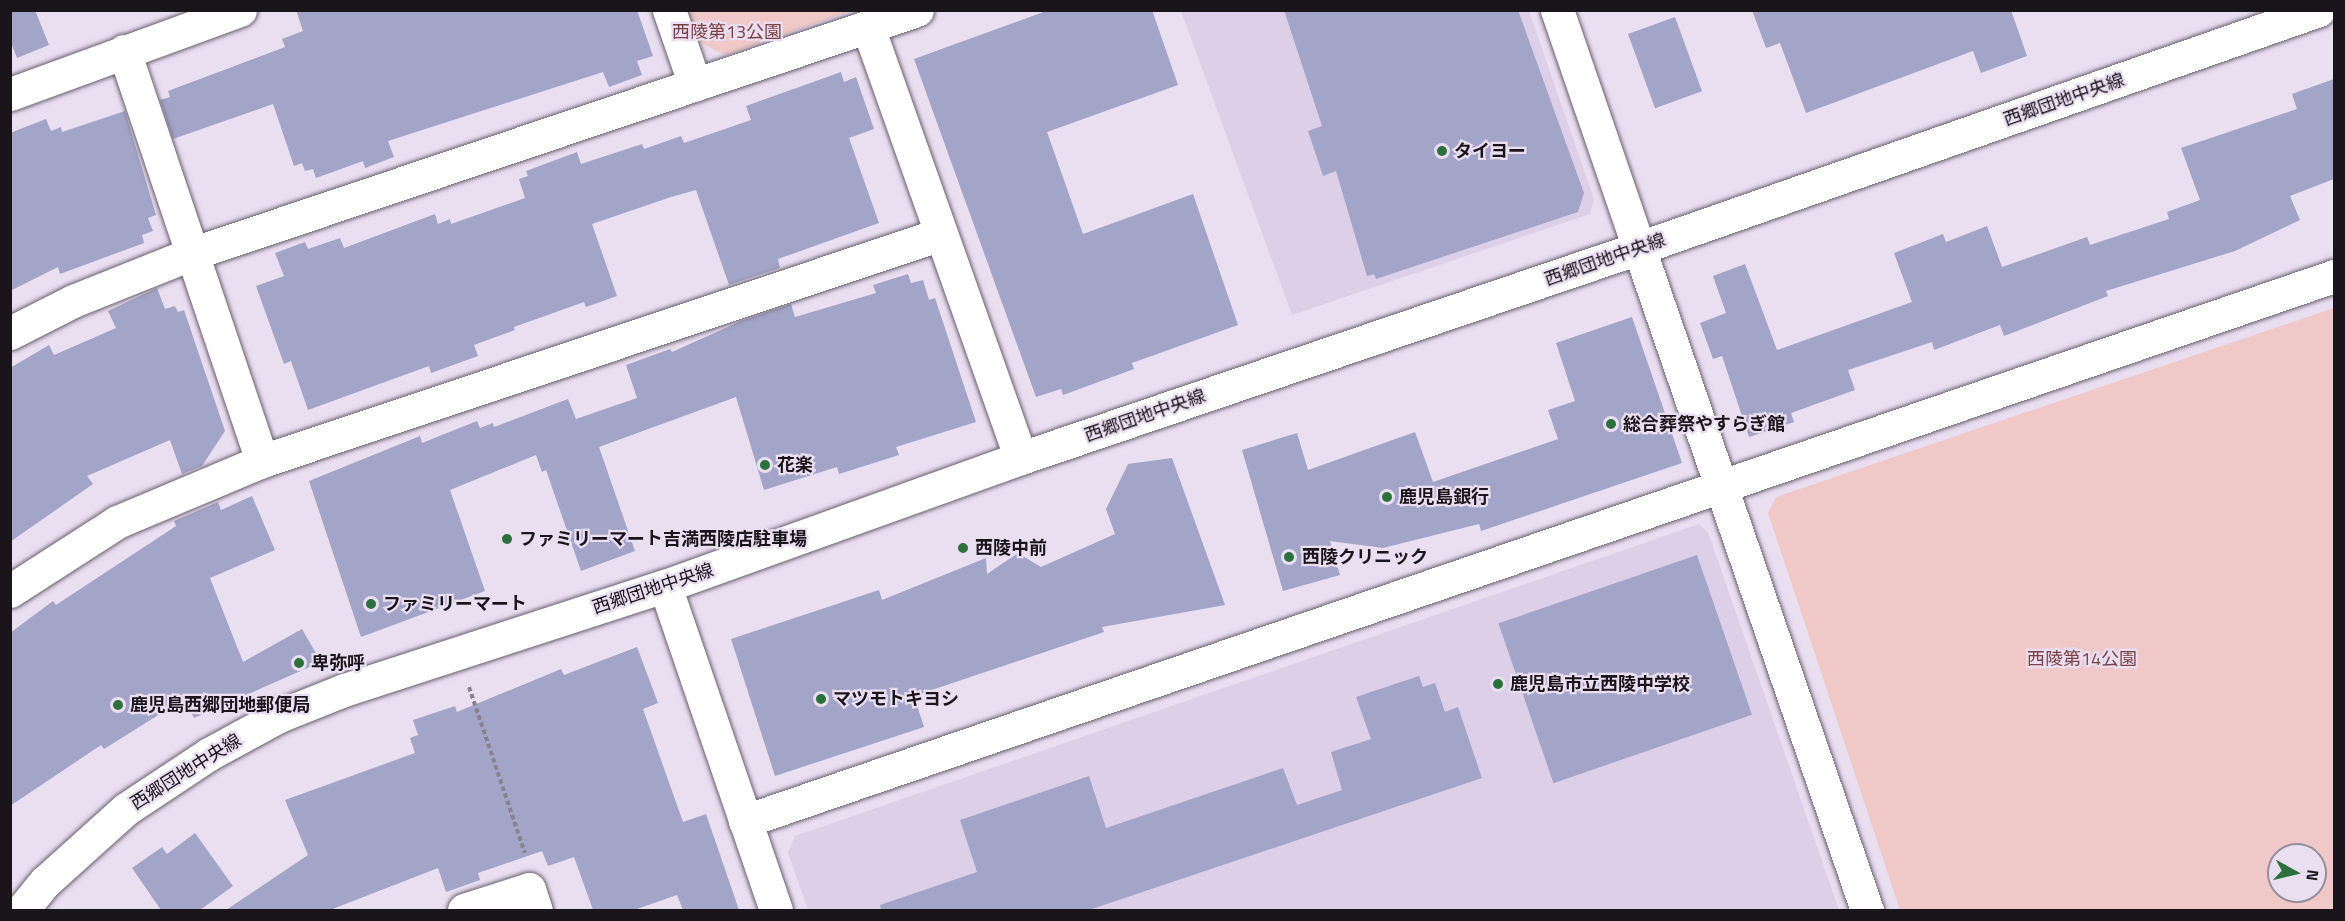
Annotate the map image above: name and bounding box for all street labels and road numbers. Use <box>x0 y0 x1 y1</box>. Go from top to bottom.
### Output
street label: 西郷団地中央線 <box>2001 69 2127 131</box>
street label: 西郷団地中央線 <box>1542 229 1668 291</box>
street label: 西郷団地中央線 <box>1082 385 1208 447</box>
street label: 西郷団地中央線 <box>590 559 716 619</box>
street label: 西郷団地中央線 <box>127 729 245 815</box>

